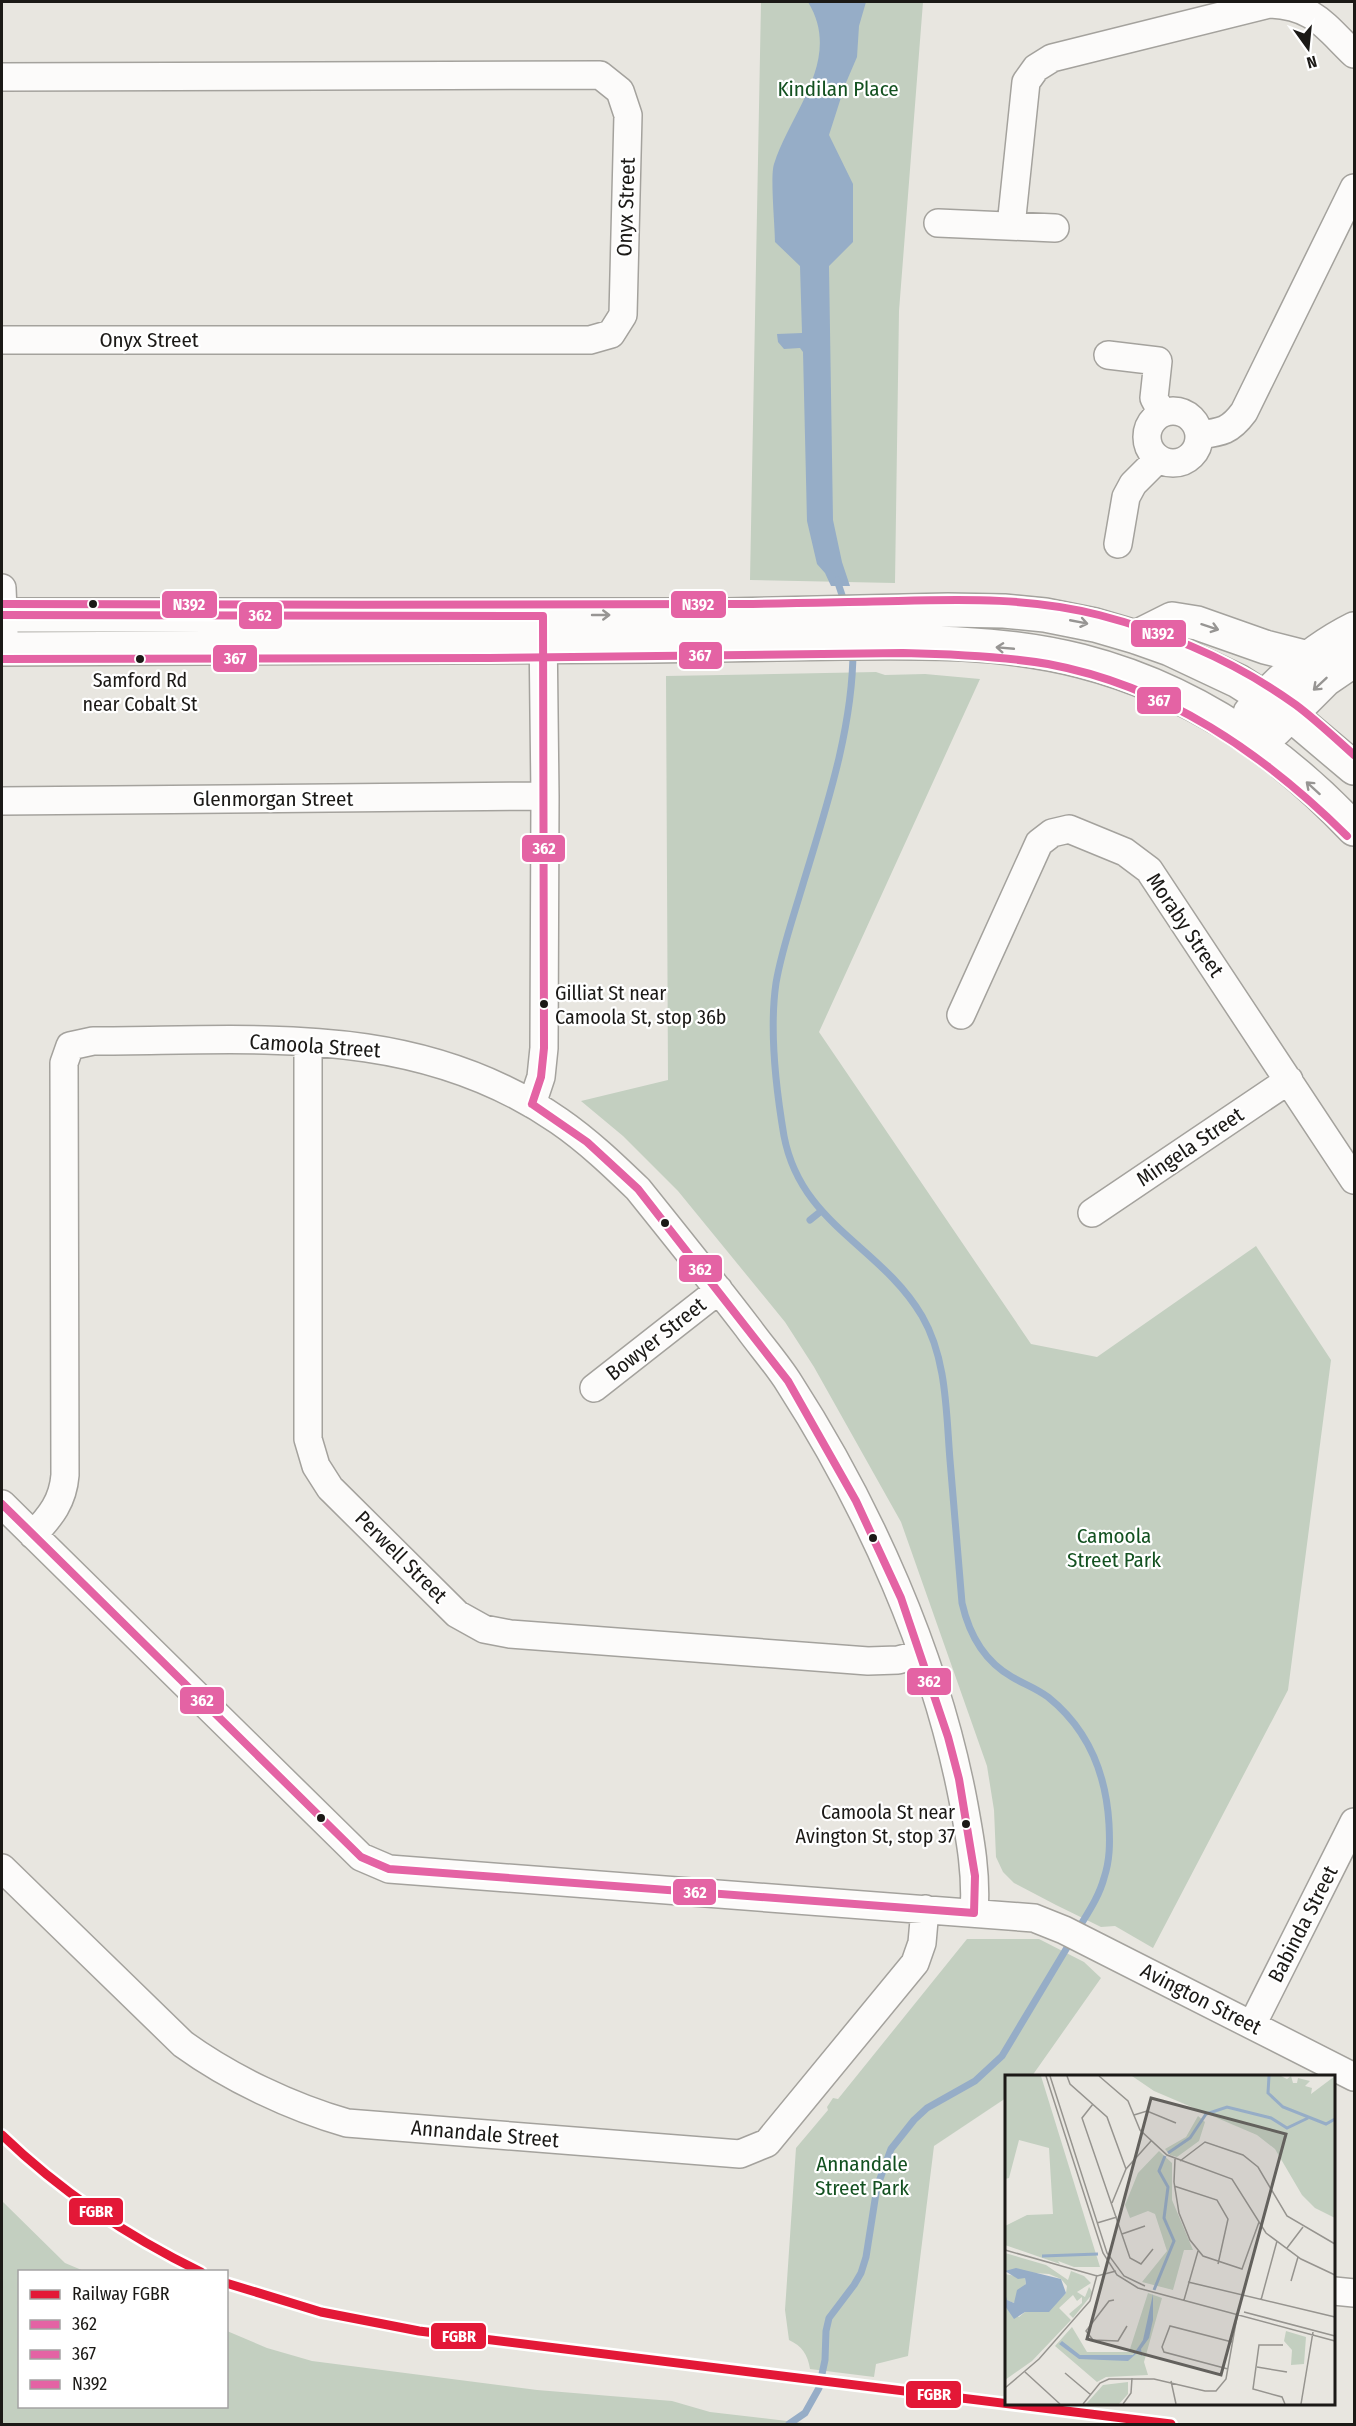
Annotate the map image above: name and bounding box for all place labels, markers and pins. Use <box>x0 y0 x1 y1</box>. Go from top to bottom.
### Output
unlabelled marker <box>87 598 99 610</box>
marker: Samford Rd near Cobalt St <box>134 653 146 665</box>
place label: Samford Rd near Cobalt St <box>82 668 198 716</box>
place label: Gilliat St near Camoola St, stop 36b <box>555 981 727 1029</box>
marker: Gilliat St near Camoola St, stop 36b <box>538 998 550 1010</box>
unlabelled marker <box>659 1217 671 1229</box>
unlabelled marker <box>867 1532 879 1544</box>
place label: Camoola St near Avington St, stop 37 <box>796 1800 955 1848</box>
unlabelled marker <box>315 1812 327 1824</box>
marker: Camoola St near Avington St, stop 37 <box>960 1818 972 1830</box>

